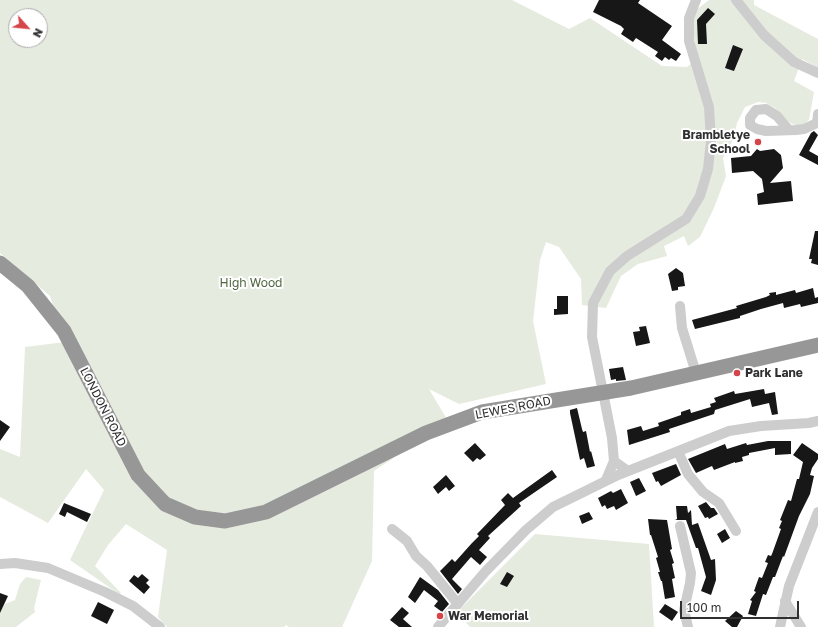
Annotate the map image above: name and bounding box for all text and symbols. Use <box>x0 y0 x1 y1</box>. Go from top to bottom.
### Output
north arrow <box>8 8 48 48</box>
text: N <box>31 27 46 40</box>
place label: Brambletye School <box>682 128 750 156</box>
marker: Brambletye School <box>753 137 763 147</box>
park label: High Wood <box>220 276 282 290</box>
street label: LONDON ROAD <box>77 365 129 449</box>
place label: Park Lane <box>745 366 803 380</box>
marker: Park Lane <box>732 368 742 378</box>
street label: LEWES ROAD <box>474 394 552 422</box>
scale bar <box>682 593 801 619</box>
text: 100 m <box>687 600 721 615</box>
place label: War Memorial <box>448 609 528 623</box>
marker: War Memorial <box>435 611 445 621</box>

